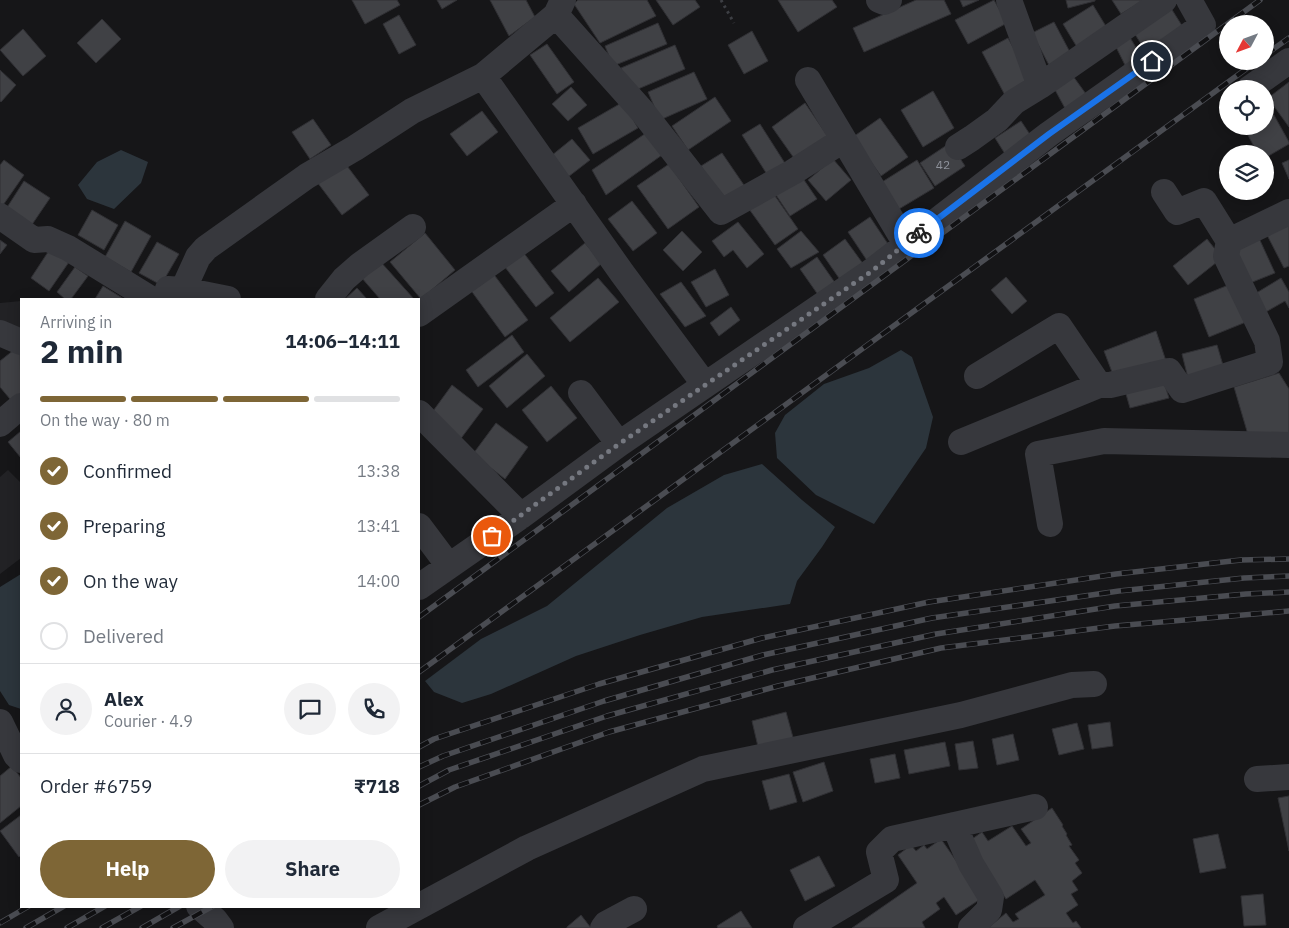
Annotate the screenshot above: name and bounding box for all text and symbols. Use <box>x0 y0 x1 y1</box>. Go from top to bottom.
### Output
north arrow <box>1219 15 1274 70</box>
map controls <box>1219 15 1274 200</box>
pin <box>1131 40 1173 82</box>
icon: home <box>1138 47 1166 75</box>
button: locate <box>1219 80 1274 135</box>
button: layers <box>1219 145 1274 200</box>
house number: 42 <box>936 157 950 172</box>
courier <box>894 208 944 258</box>
icon: bike <box>905 219 933 247</box>
text: Arriving in <box>40 312 112 332</box>
text: 14:06–14:11 <box>285 329 400 353</box>
text: 2 min <box>40 330 124 372</box>
text: On the way · 80 m <box>40 410 170 430</box>
icon: check <box>40 457 68 485</box>
text: Confirmed <box>83 459 172 483</box>
text: 13:38 <box>357 461 400 481</box>
icon: check <box>40 512 68 540</box>
text: Preparing <box>83 514 165 538</box>
pin <box>471 515 513 557</box>
text: 13:41 <box>357 516 400 536</box>
icon: bag <box>478 522 506 550</box>
icon: check <box>40 567 68 595</box>
text: On the way <box>83 569 178 593</box>
text: 14:00 <box>357 571 400 591</box>
text: Delivered <box>83 624 164 648</box>
button: person <box>40 683 92 735</box>
button: chat <box>284 683 336 735</box>
button: phone <box>348 683 400 735</box>
text: Alex <box>104 687 144 711</box>
text: Courier · 4.9 <box>104 711 193 731</box>
text: Order #6759 <box>40 774 152 798</box>
text: ₹718 <box>354 774 400 798</box>
button: Help <box>40 840 215 898</box>
button: Share <box>225 840 400 898</box>

